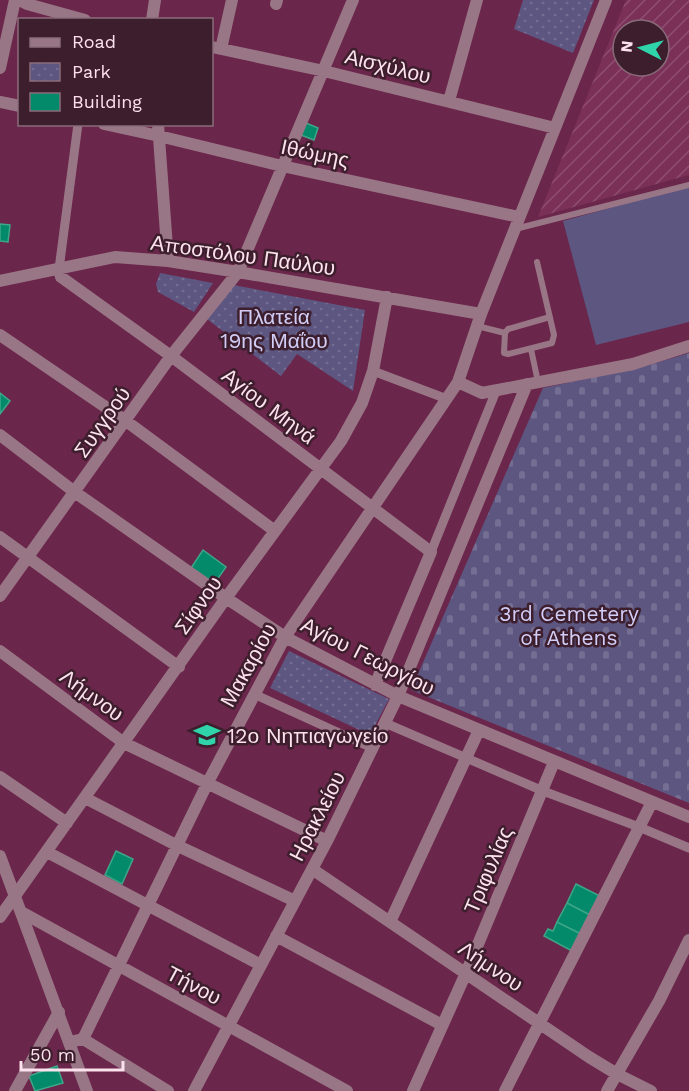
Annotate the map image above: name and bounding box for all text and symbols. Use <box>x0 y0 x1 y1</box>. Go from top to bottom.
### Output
legend <box>18 18 213 126</box>
north arrow <box>611 18 671 78</box>
text: Road <box>72 31 116 52</box>
text: N <box>617 40 637 53</box>
street label: Αισχύλου <box>343 43 433 89</box>
text: Park <box>72 61 111 82</box>
text: Building <box>72 91 142 112</box>
street label: Ιθώμης <box>279 134 351 172</box>
street label: Αποστόλου Παύλου <box>149 230 337 280</box>
park label: Πλατεία 19ης Μαΐου <box>220 304 328 353</box>
street label: Αγίου Μηνά <box>217 363 321 449</box>
street label: Συγγρού <box>69 382 135 462</box>
street label: Σίφνου <box>169 571 227 639</box>
park label: 3rd Cemetery of Athens <box>499 601 639 650</box>
street label: Αγίου Γεωργίου <box>297 612 439 700</box>
street label: Μακαρίου <box>215 619 281 711</box>
street label: Λήμνου <box>55 664 129 726</box>
school or university icon: 12ο Νηπιαγωγείο <box>192 720 222 750</box>
place label: 12ο Νηπιαγωγείο <box>227 723 388 748</box>
street label: Ηρακλείου <box>284 767 350 865</box>
street label: Τριφυλίας <box>459 823 517 917</box>
street label: Λήμνου <box>454 935 528 997</box>
street label: Τήνου <box>162 960 226 1010</box>
scale bar <box>21 1034 123 1072</box>
text: 50 m <box>30 1044 75 1065</box>

